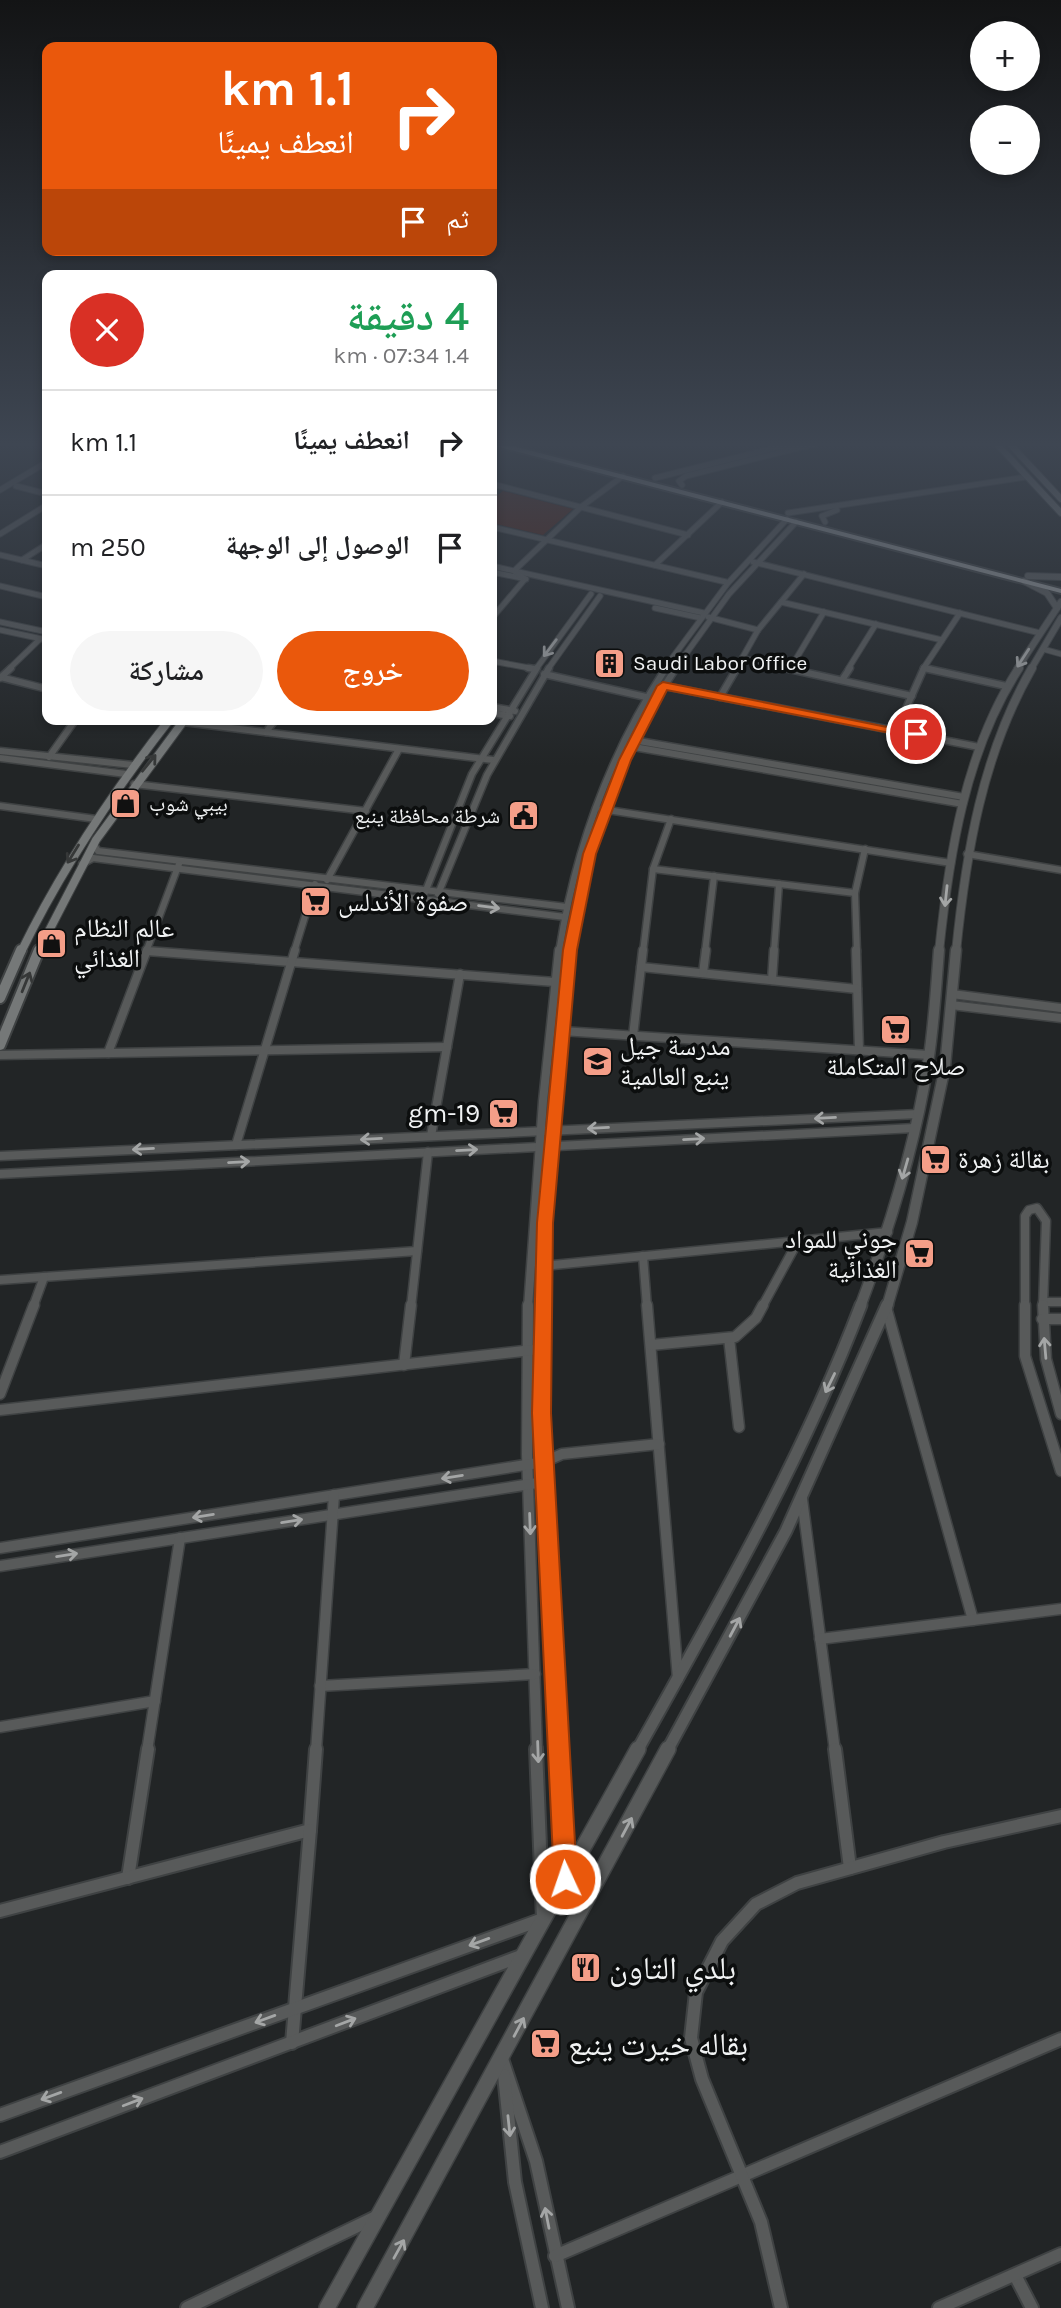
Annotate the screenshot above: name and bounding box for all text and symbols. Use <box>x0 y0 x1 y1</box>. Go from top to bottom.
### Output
map controls <box>970 21 1040 175</box>
button: + <box>970 21 1040 91</box>
text: 1.1 km <box>221 60 354 117</box>
icon: right <box>378 70 469 161</box>
button: − <box>970 105 1040 175</box>
text: انعطف يمينًا <box>217 124 354 161</box>
icon: arrive <box>394 203 432 241</box>
text: ثم <box>446 204 469 235</box>
text: 4 دقيقة <box>347 291 469 341</box>
button: close <box>70 293 144 367</box>
text: 1.4 km · 07:34 <box>333 342 469 369</box>
icon: right <box>431 424 469 462</box>
text: انعطف يمينًا <box>293 425 410 456</box>
text: 1.1 km <box>70 427 137 458</box>
icon: arrive <box>431 529 469 567</box>
text: الوصول إلى الوجهة <box>226 530 410 561</box>
text: 250 m <box>70 532 146 563</box>
button: مشاركة <box>70 631 263 711</box>
button: خروج <box>277 631 469 711</box>
one-way arrow <box>543 639 558 658</box>
building icon: Saudi Labor Office <box>593 646 627 680</box>
one-way arrow <box>1016 648 1030 668</box>
place label: Saudi Labor Office <box>633 651 807 675</box>
pin <box>886 704 946 764</box>
icon: arrive <box>897 715 935 753</box>
one-way arrow <box>141 755 157 773</box>
shop icon: بيبي شوب <box>109 787 143 821</box>
place label: بيبي شوب <box>149 792 228 820</box>
public building icon: شرطة محافظة ينبع <box>506 799 540 833</box>
place label: شرطة محافظة ينبع <box>354 804 500 829</box>
one-way arrow <box>65 844 80 863</box>
one-way arrow <box>939 884 952 906</box>
supermarket icon: صفوة الأندلس <box>298 885 332 919</box>
place label: صفوة الأندلس <box>338 887 469 918</box>
one-way arrow <box>477 901 499 914</box>
place label: عالم النظام الغذائي <box>74 913 174 979</box>
shop icon: عالم النظام الغذائي <box>34 926 68 960</box>
one-way arrow <box>20 972 33 994</box>
supermarket icon: صلاح المتكاملة <box>879 1013 913 1047</box>
place label: مدرسة جيل ينبع العالمية <box>620 1031 731 1093</box>
school or university icon: مدرسة جيل ينبع العالمية <box>580 1044 614 1078</box>
place label: صلاح المتكاملة <box>826 1051 966 1082</box>
supermarket icon: gm-19 <box>486 1096 520 1130</box>
place label: gm-19 <box>408 1098 480 1129</box>
one-way arrow <box>814 1112 837 1125</box>
one-way arrow <box>587 1122 610 1135</box>
one-way arrow <box>359 1132 382 1145</box>
one-way arrow <box>682 1132 705 1145</box>
supermarket icon: بقالة زهرة <box>918 1142 952 1176</box>
one-way arrow <box>132 1143 155 1156</box>
one-way arrow <box>455 1144 478 1157</box>
place label: بقالة زهرة <box>958 1144 1050 1175</box>
one-way arrow <box>228 1155 251 1168</box>
one-way arrow <box>898 1158 911 1180</box>
place label: جوني للمواد الغذائية <box>785 1224 897 1285</box>
supermarket icon: جوني للمواد الغذائية <box>903 1237 937 1271</box>
one-way arrow <box>1038 1337 1051 1360</box>
one-way arrow <box>823 1372 836 1393</box>
one-way arrow <box>441 1471 464 1484</box>
one-way arrow <box>192 1510 215 1523</box>
one-way arrow <box>523 1512 536 1535</box>
one-way arrow <box>280 1514 303 1527</box>
one-way arrow <box>56 1549 78 1562</box>
one-way arrow <box>728 1617 742 1637</box>
one-way arrow <box>531 1740 544 1763</box>
one-way arrow <box>621 1817 634 1838</box>
position arrow <box>528 1842 602 1916</box>
one-way arrow <box>469 1937 491 1949</box>
place label: بلدي التاون <box>609 1950 736 1993</box>
restaurant icon: بلدي التاون <box>569 1951 603 1985</box>
one-way arrow <box>255 2014 277 2026</box>
one-way arrow <box>334 2015 356 2028</box>
one-way arrow <box>513 2017 526 2038</box>
place label: بقاله خيرت ينبع <box>568 2026 748 2064</box>
supermarket icon: بقاله خيرت ينبع <box>528 2027 562 2061</box>
one-way arrow <box>41 2091 63 2104</box>
one-way arrow <box>121 2095 143 2107</box>
one-way arrow <box>503 2115 516 2137</box>
one-way arrow <box>540 2207 553 2230</box>
one-way arrow <box>392 2239 406 2259</box>

